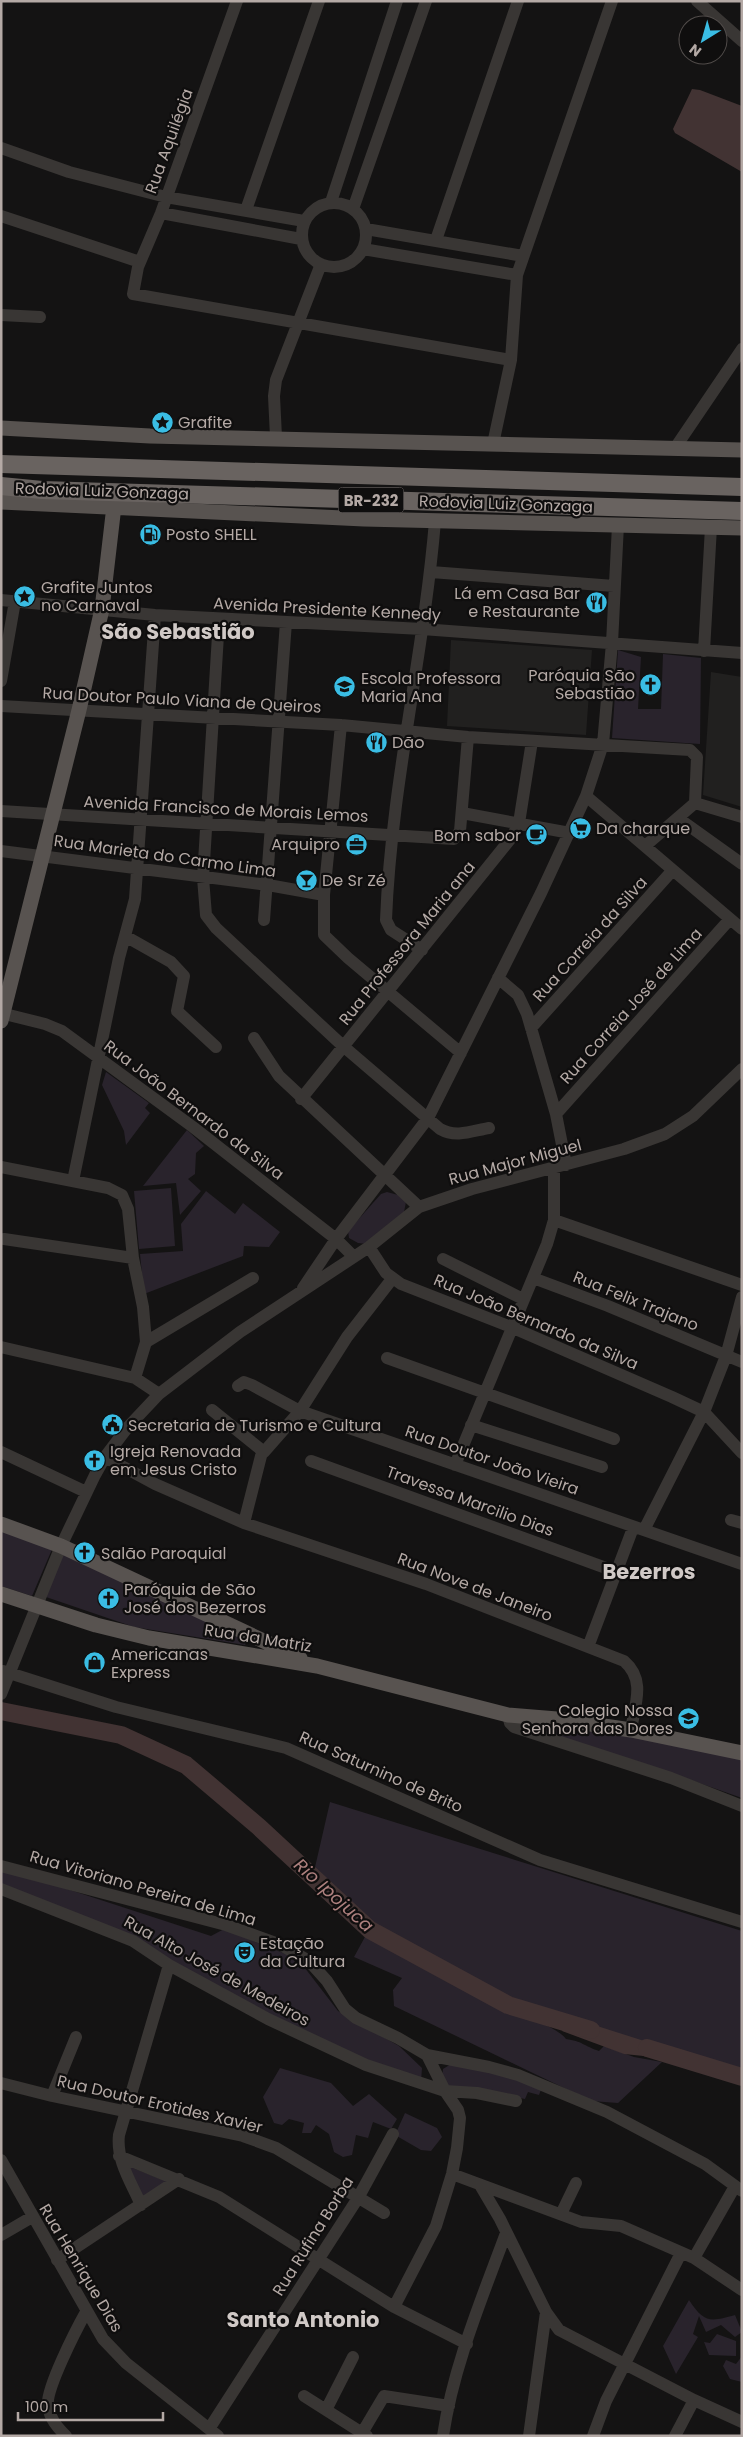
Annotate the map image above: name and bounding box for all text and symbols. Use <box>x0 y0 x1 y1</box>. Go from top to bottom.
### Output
north arrow <box>678 15 728 65</box>
text: N <box>685 39 705 62</box>
street label: Rua Aquilégia <box>139 85 199 197</box>
place icon: Grafite <box>150 410 174 434</box>
place label: Grafite <box>178 411 232 434</box>
street label: Rodovia Luiz Gonzaga <box>14 476 190 506</box>
road number: BR-232 <box>338 488 404 512</box>
street label: Rodovia Luiz Gonzaga <box>418 489 594 519</box>
fuel station icon: Posto SHELL <box>138 522 162 546</box>
place label: Posto SHELL <box>166 523 257 546</box>
place label: Grafite Juntos no Carnaval <box>41 576 153 617</box>
place label: Lá em Casa Bar e Restaurante <box>454 582 580 623</box>
place icon: Grafite Juntos no Carnaval <box>13 584 37 608</box>
restaurant icon: Lá em Casa Bar e Restaurante <box>584 590 608 614</box>
street label: Avenida Presidente Kennedy <box>213 592 441 626</box>
district label: São Sebastião <box>101 617 255 646</box>
place label: Paróquia São Sebastião <box>528 664 635 705</box>
place label: Escola Professora Maria Ana <box>361 667 501 708</box>
church icon: Paróquia São Sebastião <box>639 672 663 696</box>
school or university icon: Escola Professora Maria Ana <box>333 675 357 699</box>
street label: Rua Doutor Paulo Viana de Queiros <box>42 681 322 719</box>
restaurant icon: Dão <box>364 730 388 754</box>
place label: Dão <box>392 731 424 754</box>
street label: Avenida Francisco de Morais Lemos <box>83 790 369 828</box>
supermarket icon: Da charque <box>568 816 592 840</box>
place label: Da charque <box>596 817 690 840</box>
cafe icon: Bom sabor <box>525 823 549 847</box>
place label: Bom sabor <box>434 824 521 847</box>
street label: Rua Marieta do Carmo Lima <box>52 829 278 883</box>
office icon: Arquipro <box>344 832 368 856</box>
place label: Arquipro <box>271 833 340 856</box>
street label: Rua Professora Maria ana <box>334 856 480 1030</box>
bar icon: De Sr Zé <box>294 868 318 892</box>
place label: De Sr Zé <box>322 869 386 892</box>
street label: Rua Correia da Silva <box>527 871 653 1007</box>
street label: Rua Correia José de Lima <box>555 923 707 1089</box>
street label: Rua João Bernardo da Silva <box>99 1035 289 1185</box>
street label: Rua Major Miguel <box>446 1133 584 1191</box>
street label: Rua Felix Trajano <box>570 1265 702 1337</box>
street label: Rua João Bernardo da Silva <box>430 1268 642 1376</box>
public building icon: Secretaria de Turismo e Cultura <box>100 1413 124 1437</box>
place label: Secretaria de Turismo e Cultura <box>128 1414 381 1437</box>
street label: Rua Doutor João Vieira <box>402 1419 582 1501</box>
place label: Igreja Renovada em Jesus Cristo <box>110 1440 241 1481</box>
church icon: Igreja Renovada em Jesus Cristo <box>82 1448 106 1472</box>
street label: Travessa Marcilio Dias <box>383 1460 557 1542</box>
church icon: Salão Paroquial <box>73 1541 97 1565</box>
place label: Salão Paroquial <box>101 1542 227 1565</box>
street label: Rua Nove de Janeiro <box>394 1547 556 1627</box>
district label: Bezerros <box>602 1557 696 1586</box>
place label: Paróquia de São José dos Bezerros <box>124 1578 266 1619</box>
church icon: Paróquia de São José dos Bezerros <box>96 1586 120 1610</box>
street label: Rua da Matriz <box>203 1618 313 1658</box>
place label: Americanas Express <box>111 1643 208 1684</box>
shop icon: Americanas Express <box>83 1651 107 1675</box>
place label: Colegio Nossa Senhora das Dores <box>522 1699 673 1740</box>
school or university icon: Colegio Nossa Senhora das Dores <box>677 1707 701 1731</box>
street label: Rua Saturnino de Brito <box>295 1725 467 1819</box>
street label: Rua Vitoriano Pereira de Lima <box>27 1845 259 1931</box>
water label: Rio Ipojuca <box>289 1852 379 1938</box>
street label: Rua Alto José de Medeiros <box>120 1910 314 2032</box>
place label: Estação da Cultura <box>260 1932 345 1973</box>
theatre icon: Estação da Cultura <box>232 1940 256 1964</box>
street label: Rua Doutor Erotides Xavier <box>55 2069 265 2139</box>
street label: Rua Rufina Borba <box>267 2172 359 2300</box>
street label: Rua Henrique Dias <box>34 2200 128 2336</box>
district label: Santo Antonio <box>227 2305 379 2334</box>
scale bar <box>18 2390 162 2422</box>
text: 100 m <box>25 2396 68 2417</box>

